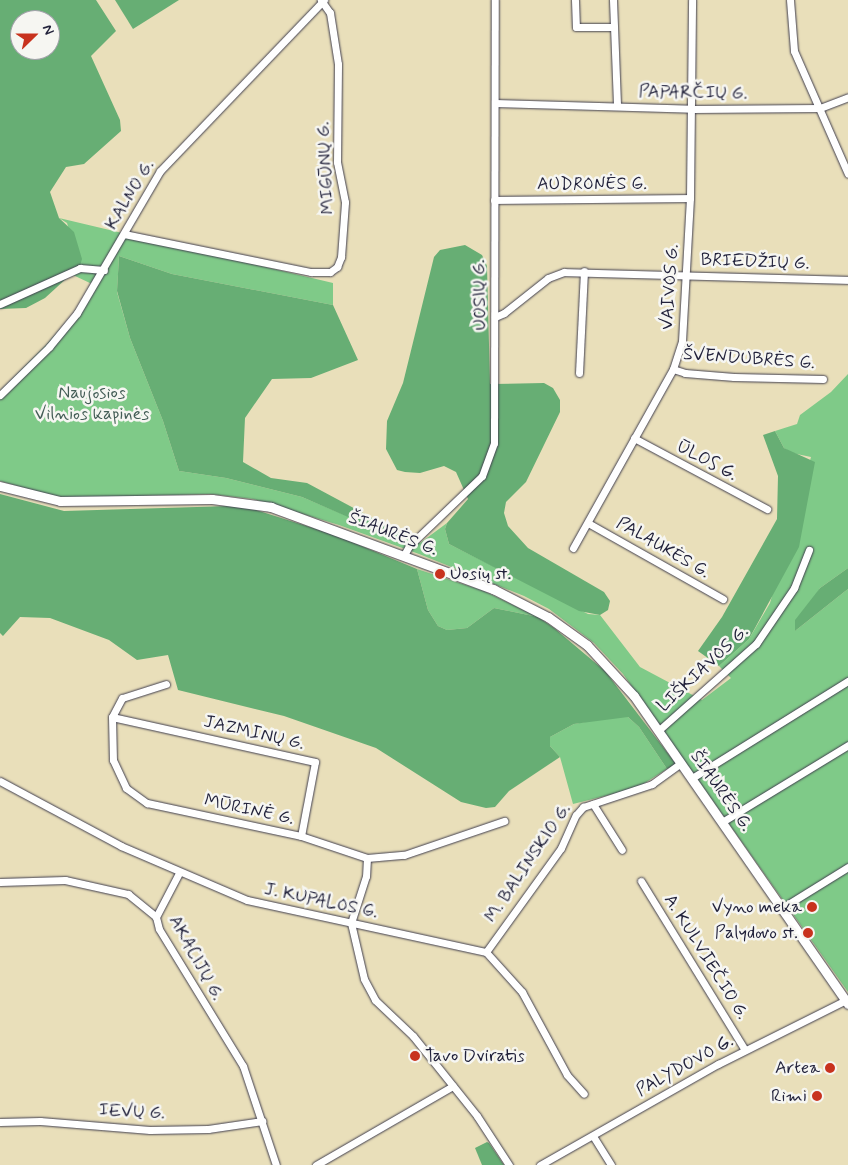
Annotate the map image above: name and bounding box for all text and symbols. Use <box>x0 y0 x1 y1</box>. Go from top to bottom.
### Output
north arrow <box>10 10 60 60</box>
text: N <box>38 22 58 37</box>
street label: PAPARČIŲ G. <box>638 81 748 105</box>
street label: MIGŪNŲ G. <box>313 121 339 215</box>
street label: KALNO G. <box>101 156 159 234</box>
street label: AUDRONĖS G. <box>537 173 647 195</box>
street label: VAIVOS G. <box>656 243 684 331</box>
street label: BRIEDŽIŲ G. <box>700 249 810 275</box>
street label: UOSIŲ G. <box>469 259 491 331</box>
street label: ŠVENDUBRĖS G. <box>682 344 816 374</box>
park label: Naujosios Vilnios kapinės <box>32 383 152 426</box>
street label: ŪLOS G. <box>673 436 741 486</box>
street label: ŠIAURĖS G. <box>345 507 441 561</box>
street label: PALAUKĖS G. <box>612 513 714 583</box>
place label: Uosių st. <box>450 563 511 585</box>
marker: Uosių st. <box>434 568 446 580</box>
street label: LIŠKIAVOS G. <box>653 621 753 717</box>
street label: JAZMINŲ G. <box>202 711 306 755</box>
street label: ŠIAURĖS G. <box>685 746 757 836</box>
street label: MŪRINĖ G. <box>202 790 296 830</box>
street label: M. BALINSKIO G. <box>480 799 576 927</box>
street label: J. KUPALOS G. <box>262 878 380 924</box>
street label: A. KULVIEČIO G. <box>659 890 753 1024</box>
place label: Vyno meka <box>713 896 802 918</box>
marker: Vyno meka <box>806 901 818 913</box>
street label: AKACIJŲ G. <box>164 912 228 1004</box>
place label: Palydovo st. <box>715 922 798 944</box>
marker: Palydovo st. <box>802 927 814 939</box>
street label: PALYDOVO G. <box>633 1031 737 1101</box>
place label: Tavo Dviratis <box>425 1045 524 1067</box>
marker: Tavo Dviratis <box>409 1050 421 1062</box>
place label: Artea <box>775 1057 820 1079</box>
marker: Artea <box>824 1062 836 1074</box>
place label: Rimi <box>771 1085 807 1107</box>
marker: Rimi <box>811 1090 823 1102</box>
street label: IEVŲ G. <box>98 1099 166 1125</box>

